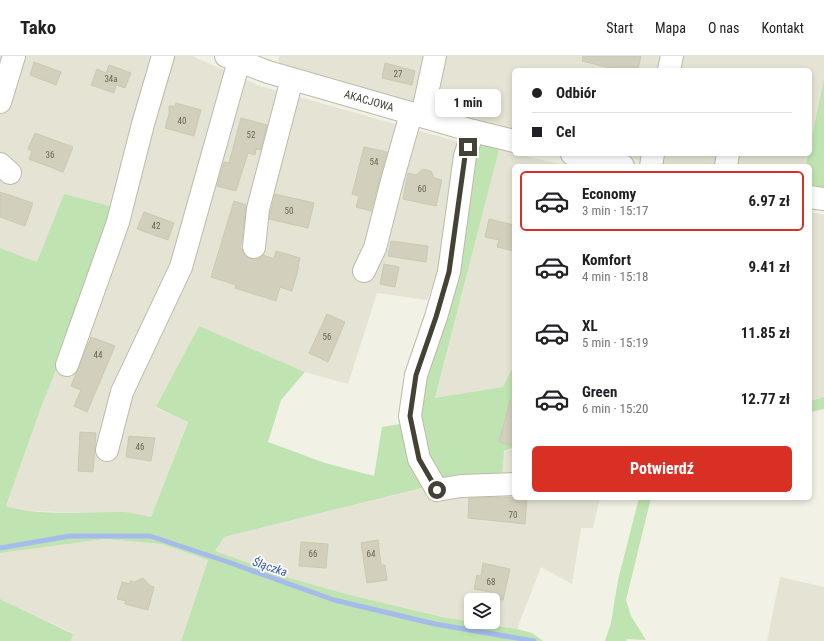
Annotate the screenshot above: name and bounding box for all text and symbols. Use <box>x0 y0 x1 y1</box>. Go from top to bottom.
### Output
text: Tako <box>20 16 56 39</box>
text: Start <box>606 20 633 36</box>
text: Mapa <box>655 20 686 36</box>
text: O nas <box>708 20 739 36</box>
text: Kontakt <box>761 20 804 36</box>
house number: 27 <box>394 69 403 79</box>
house number: 34a <box>104 74 118 84</box>
text: Odbiór <box>556 84 596 102</box>
street label: AKACJOWA <box>343 88 396 114</box>
callout: 1 min <box>435 89 501 117</box>
text: 1 min <box>454 95 482 110</box>
house number: 40 <box>178 116 186 126</box>
text: Cel <box>556 123 576 141</box>
house number: 52 <box>247 130 256 140</box>
route end <box>459 138 477 156</box>
house number: 36 <box>46 150 54 160</box>
house number: 54 <box>370 157 379 167</box>
icon: car <box>534 183 570 219</box>
house number: 60 <box>418 184 426 194</box>
text: Economy <box>582 185 636 203</box>
text: 6.97 zł <box>748 192 790 210</box>
text: 3 min · 15:17 <box>582 203 648 218</box>
house number: 50 <box>285 206 293 216</box>
house number: 42 <box>152 221 161 231</box>
icon: car <box>534 249 570 285</box>
text: Komfort <box>582 251 631 269</box>
text: 9.41 zł <box>748 258 790 276</box>
text: 4 min · 15:18 <box>582 269 648 284</box>
icon: car <box>534 315 570 351</box>
text: XL <box>582 317 598 335</box>
text: 11.85 zł <box>741 324 790 342</box>
house number: 56 <box>323 332 331 342</box>
text: 5 min · 15:19 <box>582 335 648 350</box>
house number: 44 <box>94 350 103 360</box>
icon: car <box>534 381 570 417</box>
text: Green <box>582 383 617 401</box>
text: 12.77 zł <box>741 390 790 408</box>
text: 6 min · 15:20 <box>582 401 648 416</box>
house number: 46 <box>136 442 144 452</box>
button: Potwierdź <box>532 446 792 492</box>
route start <box>428 481 446 499</box>
house number: 70 <box>509 510 517 520</box>
house number: 66 <box>309 549 317 559</box>
house number: 64 <box>367 549 376 559</box>
water label: Ślączka <box>251 554 289 579</box>
house number: 68 <box>487 577 495 587</box>
map controls <box>464 593 500 629</box>
button: layers <box>464 593 500 629</box>

